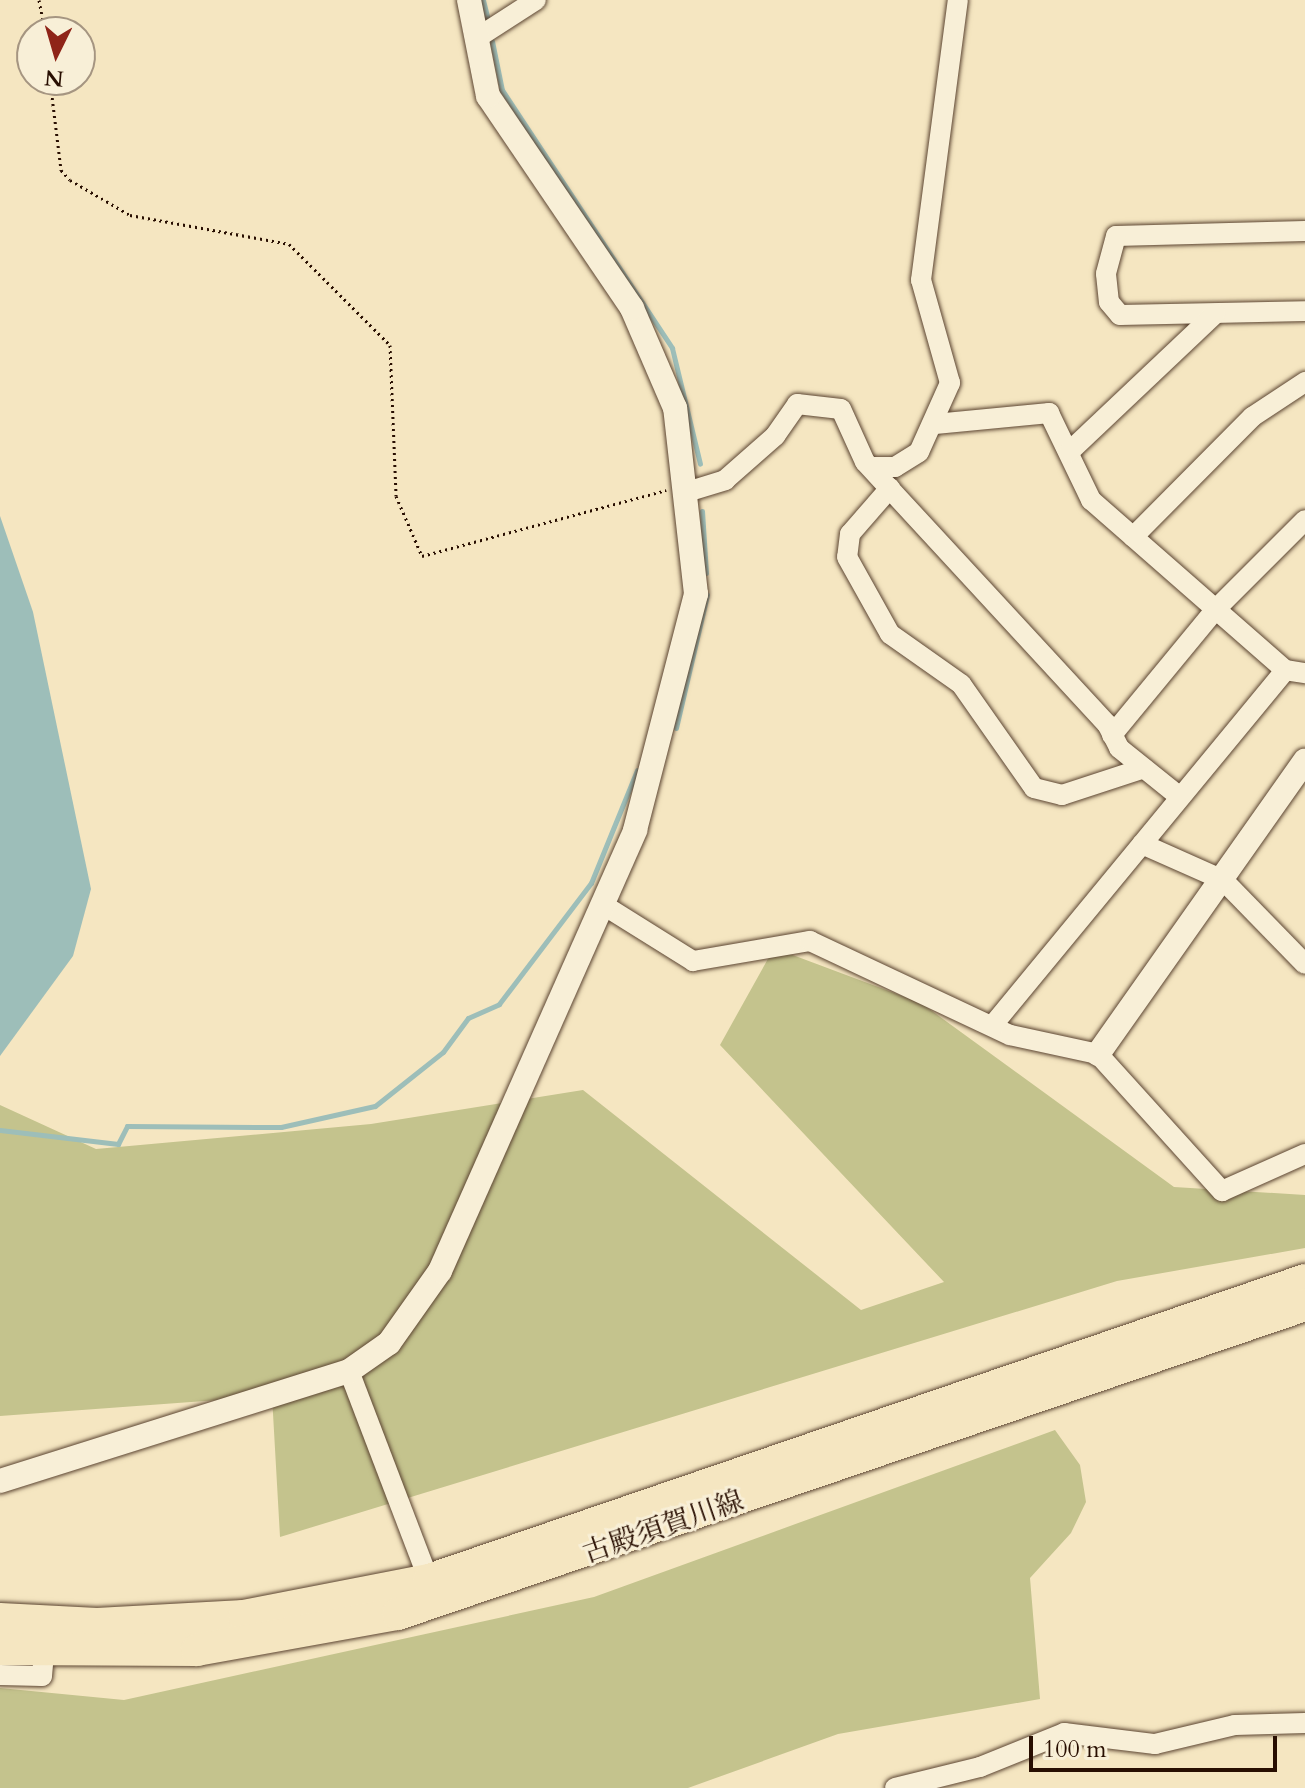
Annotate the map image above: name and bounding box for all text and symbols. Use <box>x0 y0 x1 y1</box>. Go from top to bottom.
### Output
north arrow <box>16 16 96 96</box>
text: N <box>43 62 65 94</box>
street label: 古殿須賀川線 <box>578 1484 748 1570</box>
scale bar <box>1033 1720 1281 1770</box>
text: 100 m <box>1043 1733 1107 1766</box>

